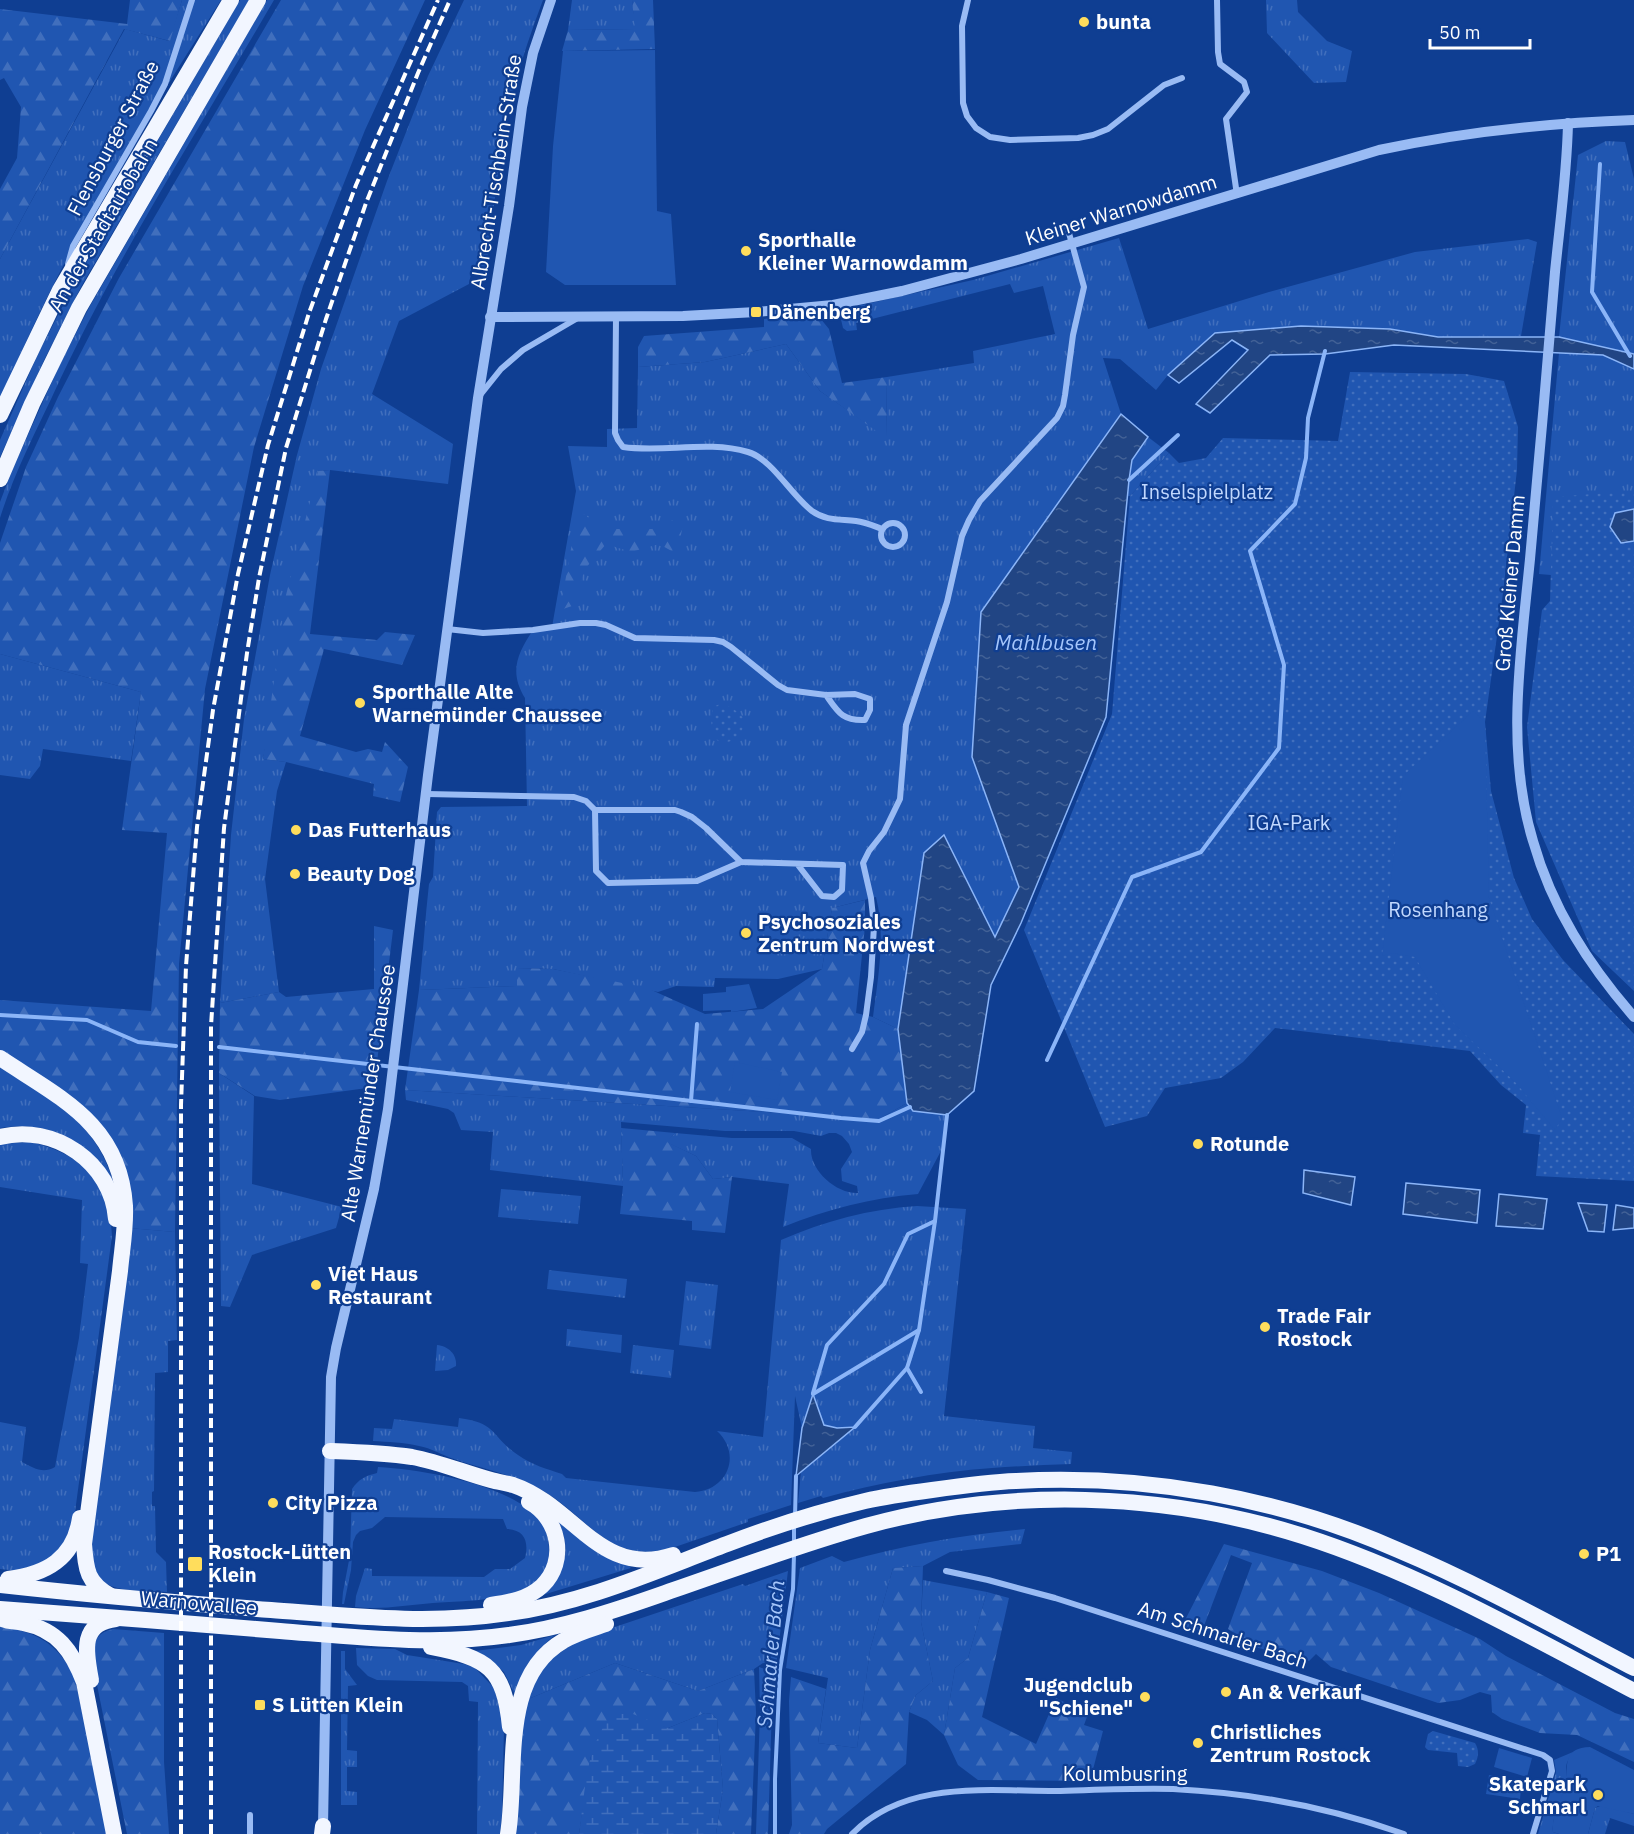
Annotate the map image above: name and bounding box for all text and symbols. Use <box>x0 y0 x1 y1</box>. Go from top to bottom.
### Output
place label: bunta <box>1096 8 1151 35</box>
scale bar <box>1430 12 1530 50</box>
marker: bunta <box>1077 15 1091 29</box>
text: 50 m <box>1439 21 1481 44</box>
street label: Albrecht-Tischbein-Straße <box>464 52 527 291</box>
street label: Flensburger Straße <box>60 55 165 220</box>
street label: An der Stadtautobahn <box>42 133 163 317</box>
street label: Kleiner Warnowdamm <box>1022 168 1220 252</box>
place label: Sporthalle Kleiner Warnowdamm <box>758 226 968 276</box>
marker: Sporthalle Kleiner Warnowdamm <box>739 244 753 258</box>
place label: Dänenberg <box>768 298 872 325</box>
marker: Dänenberg <box>749 305 763 319</box>
park label: Inselspielplatz <box>1141 478 1273 505</box>
street label: Groß Kleiner Damm <box>1488 493 1531 672</box>
water label: Mahlbusen <box>995 628 1097 656</box>
place label: Sporthalle Alte Warnemünder Chaussee <box>372 678 602 728</box>
marker: Sporthalle Alte Warnemünder Chaussee <box>353 696 367 710</box>
park label: IGA-Park <box>1248 809 1331 836</box>
place label: Das Futterhaus <box>308 816 451 843</box>
marker: Das Futterhaus <box>289 823 303 837</box>
place label: Beauty Dog <box>307 860 415 887</box>
marker: Beauty Dog <box>288 867 302 881</box>
park label: Rosenhang <box>1388 896 1488 923</box>
place label: Psychosoziales Zentrum Nordwest <box>758 908 935 958</box>
marker: Psychosoziales Zentrum Nordwest <box>739 926 753 940</box>
street label: Alte Warnemünder Chaussee <box>334 962 401 1224</box>
place label: Rotunde <box>1210 1130 1289 1157</box>
marker: Rotunde <box>1191 1137 1205 1151</box>
place label: Viet Haus Restaurant <box>328 1260 432 1310</box>
marker: Viet Haus Restaurant <box>309 1278 323 1292</box>
place label: Trade Fair Rostock <box>1277 1302 1371 1352</box>
marker: Trade Fair Rostock <box>1258 1320 1272 1334</box>
place label: City Pizza <box>285 1489 378 1516</box>
marker: City Pizza <box>266 1496 280 1510</box>
place label: Rostock-Lütten Klein <box>208 1538 351 1588</box>
place label: P1 <box>1596 1540 1621 1567</box>
marker: P1 <box>1577 1547 1591 1561</box>
marker: Rostock-Lütten Klein <box>186 1555 204 1573</box>
water label: Schmarler Bach <box>750 1579 790 1729</box>
street label: Warnowallee <box>140 1584 258 1621</box>
street label: Am Schmarler Bach <box>1135 1594 1312 1675</box>
place label: Jugendclub "Schiene" <box>1023 1671 1133 1721</box>
place label: An & Verkauf <box>1238 1678 1361 1705</box>
marker: An & Verkauf <box>1219 1685 1233 1699</box>
marker: Jugendclub "Schiene" <box>1138 1690 1152 1704</box>
place label: S Lütten Klein <box>272 1691 403 1718</box>
marker: S Lütten Klein <box>253 1698 267 1712</box>
place label: Christliches Zentrum Rostock <box>1210 1718 1371 1768</box>
marker: Christliches Zentrum Rostock <box>1191 1736 1205 1750</box>
street label: Kolumbusring <box>1063 1760 1188 1787</box>
place label: Skatepark Schmarl <box>1489 1770 1586 1820</box>
marker: Skatepark Schmarl <box>1591 1788 1605 1802</box>

